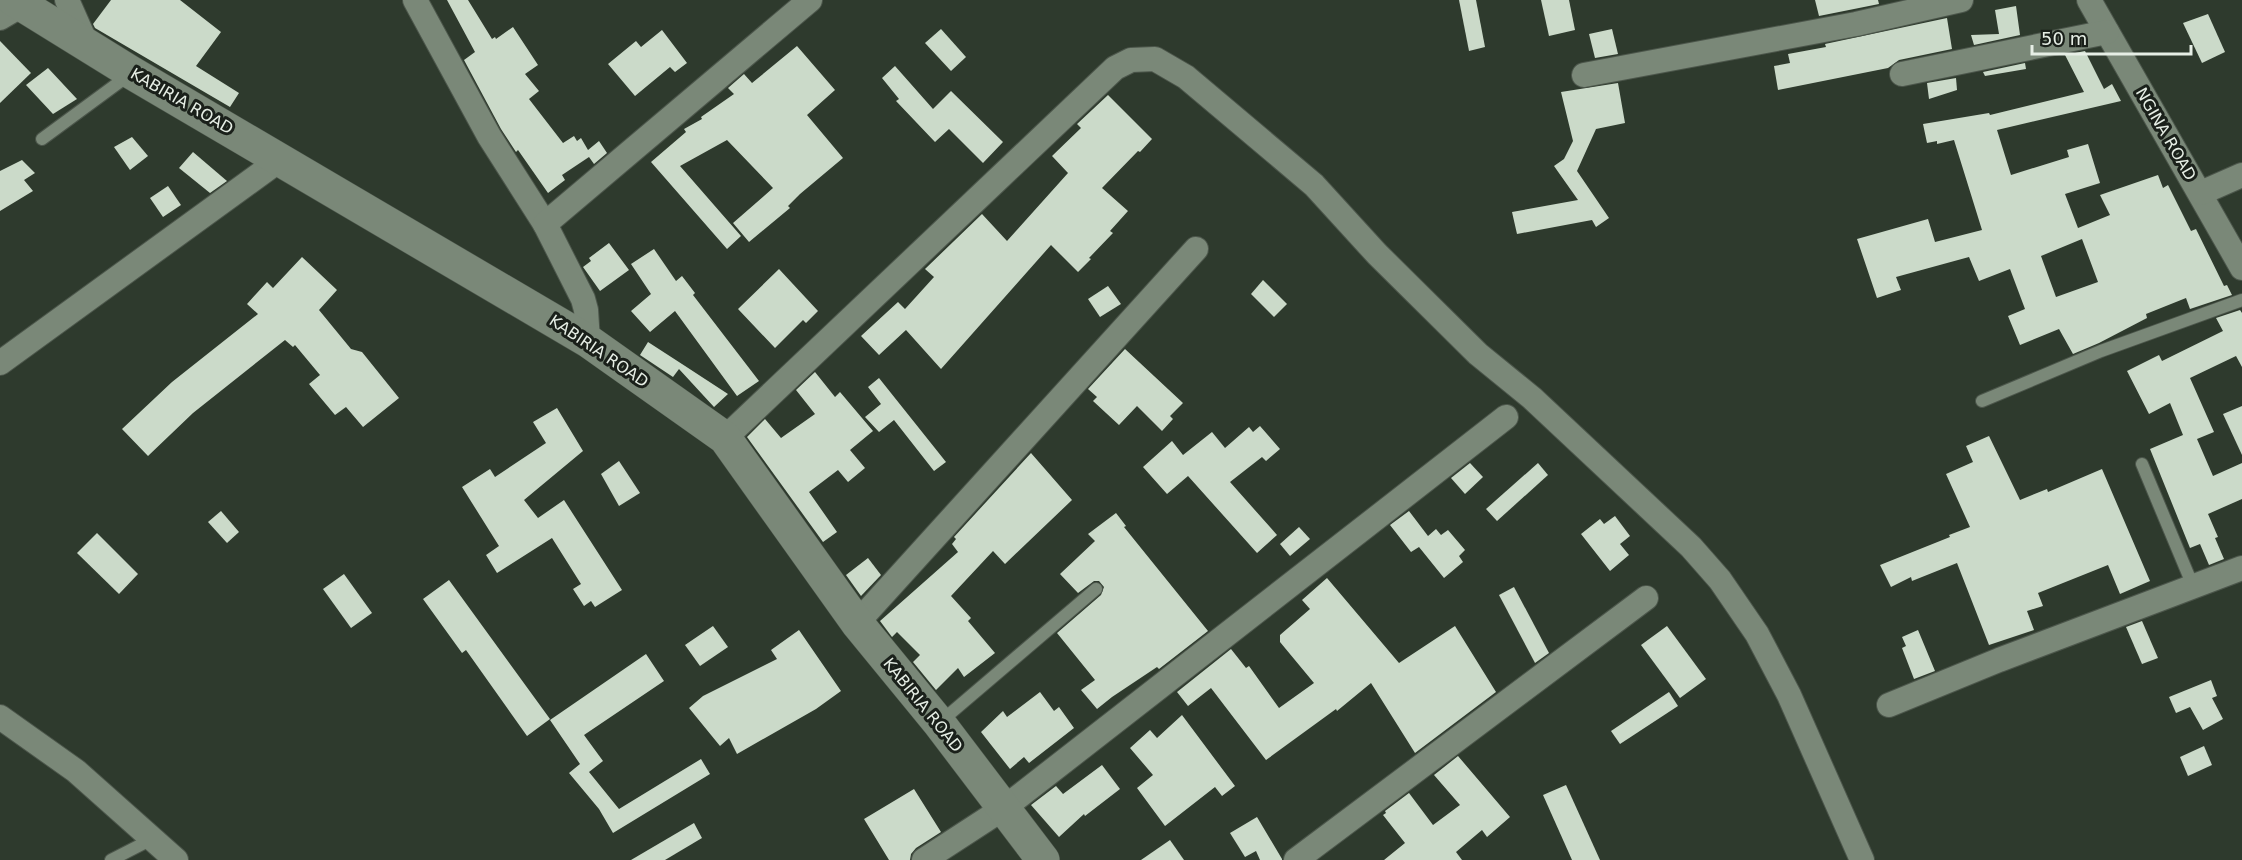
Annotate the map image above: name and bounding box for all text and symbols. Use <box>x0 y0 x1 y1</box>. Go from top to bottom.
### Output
scale bar <box>2032 18 2191 56</box>
text: 50 m <box>2041 28 2087 49</box>
street label: KABIRIA ROAD <box>127 64 237 138</box>
street label: NGINA ROAD <box>2132 84 2200 184</box>
street label: KABIRIA ROAD <box>546 311 652 391</box>
street label: KABIRIA ROAD <box>879 654 967 756</box>

